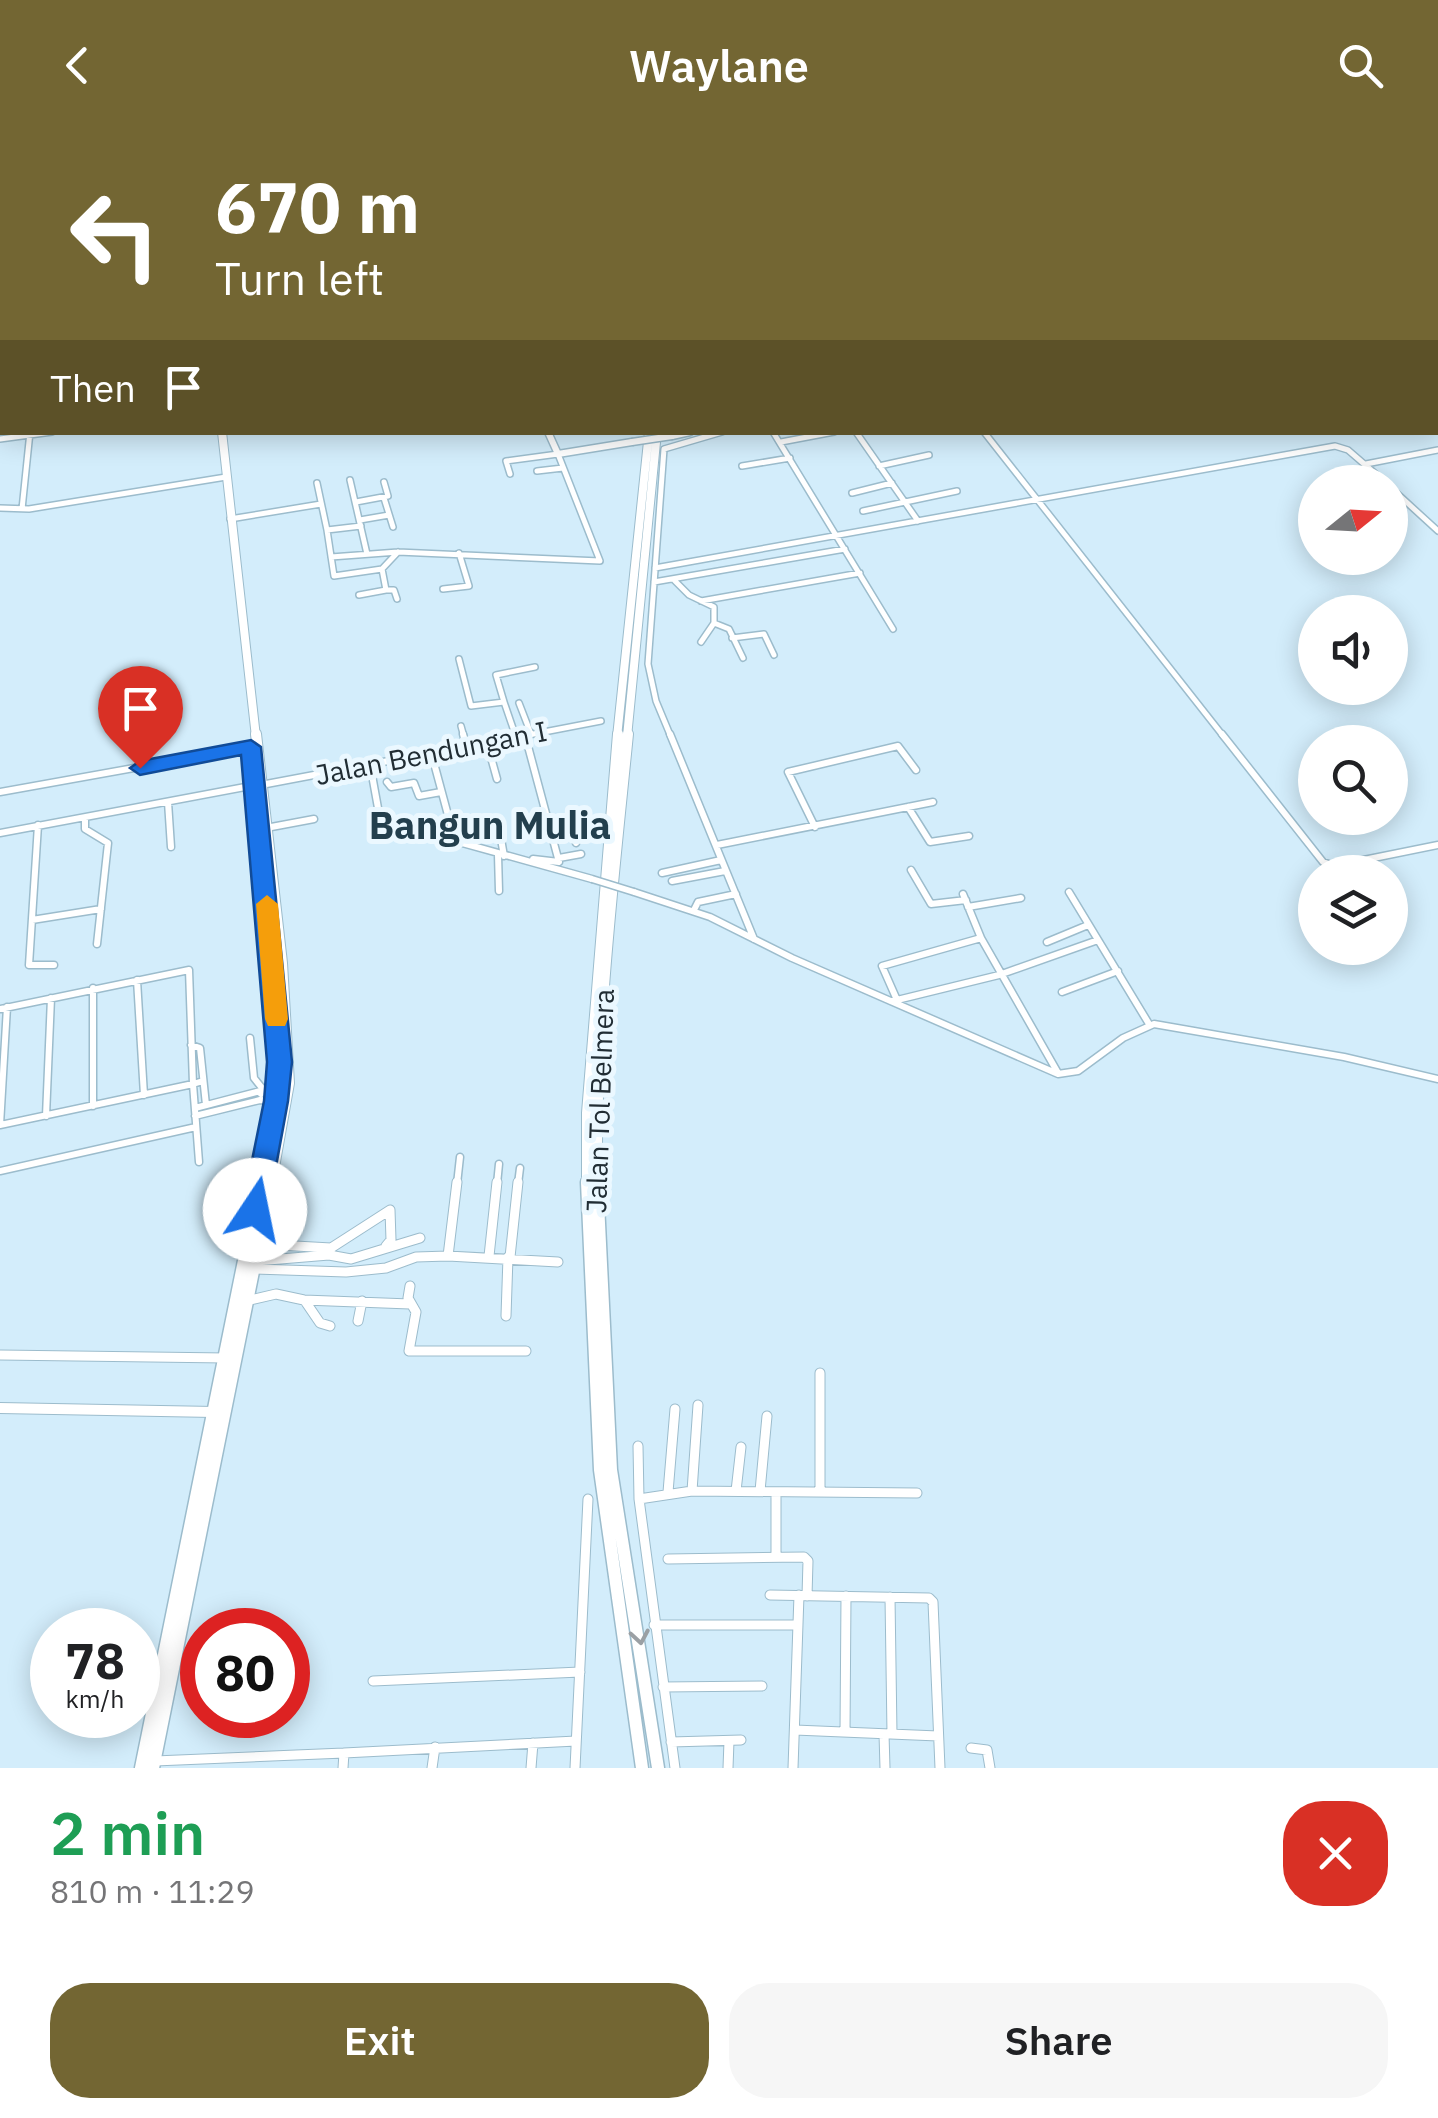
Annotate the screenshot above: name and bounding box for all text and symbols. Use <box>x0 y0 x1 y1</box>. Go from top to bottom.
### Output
text: Waylane <box>629 36 809 94</box>
icon: back <box>50 38 105 93</box>
icon: search <box>1333 38 1388 93</box>
text: 670 m <box>215 161 420 252</box>
icon: left <box>50 170 180 300</box>
text: Turn left <box>215 249 384 307</box>
icon: arrive <box>156 360 211 415</box>
text: Then <box>50 363 136 412</box>
north arrow <box>1298 465 1408 575</box>
map controls <box>1298 465 1408 965</box>
button: sound <box>1298 595 1408 705</box>
pin <box>98 666 183 769</box>
icon: arrive <box>113 681 168 736</box>
street label: Jalan Bendungan I <box>312 712 550 793</box>
button: search <box>1298 725 1408 835</box>
district label: Bangun Mulia <box>369 800 611 849</box>
button: layers <box>1298 855 1408 965</box>
street label: Jalan Tol Belmera <box>577 988 622 1214</box>
position arrow <box>203 1158 307 1262</box>
speed limit sign: 80 <box>180 1608 310 1738</box>
text: 78 <box>65 1628 125 1693</box>
one-way arrow <box>629 1629 650 1646</box>
text: km/h <box>66 1682 124 1715</box>
text: 2 min <box>50 1793 205 1872</box>
button: close <box>1283 1801 1388 1906</box>
text: 810 m · 11:29 <box>50 1870 255 1912</box>
button: Exit <box>50 1983 709 2098</box>
button: Share <box>729 1983 1388 2098</box>

